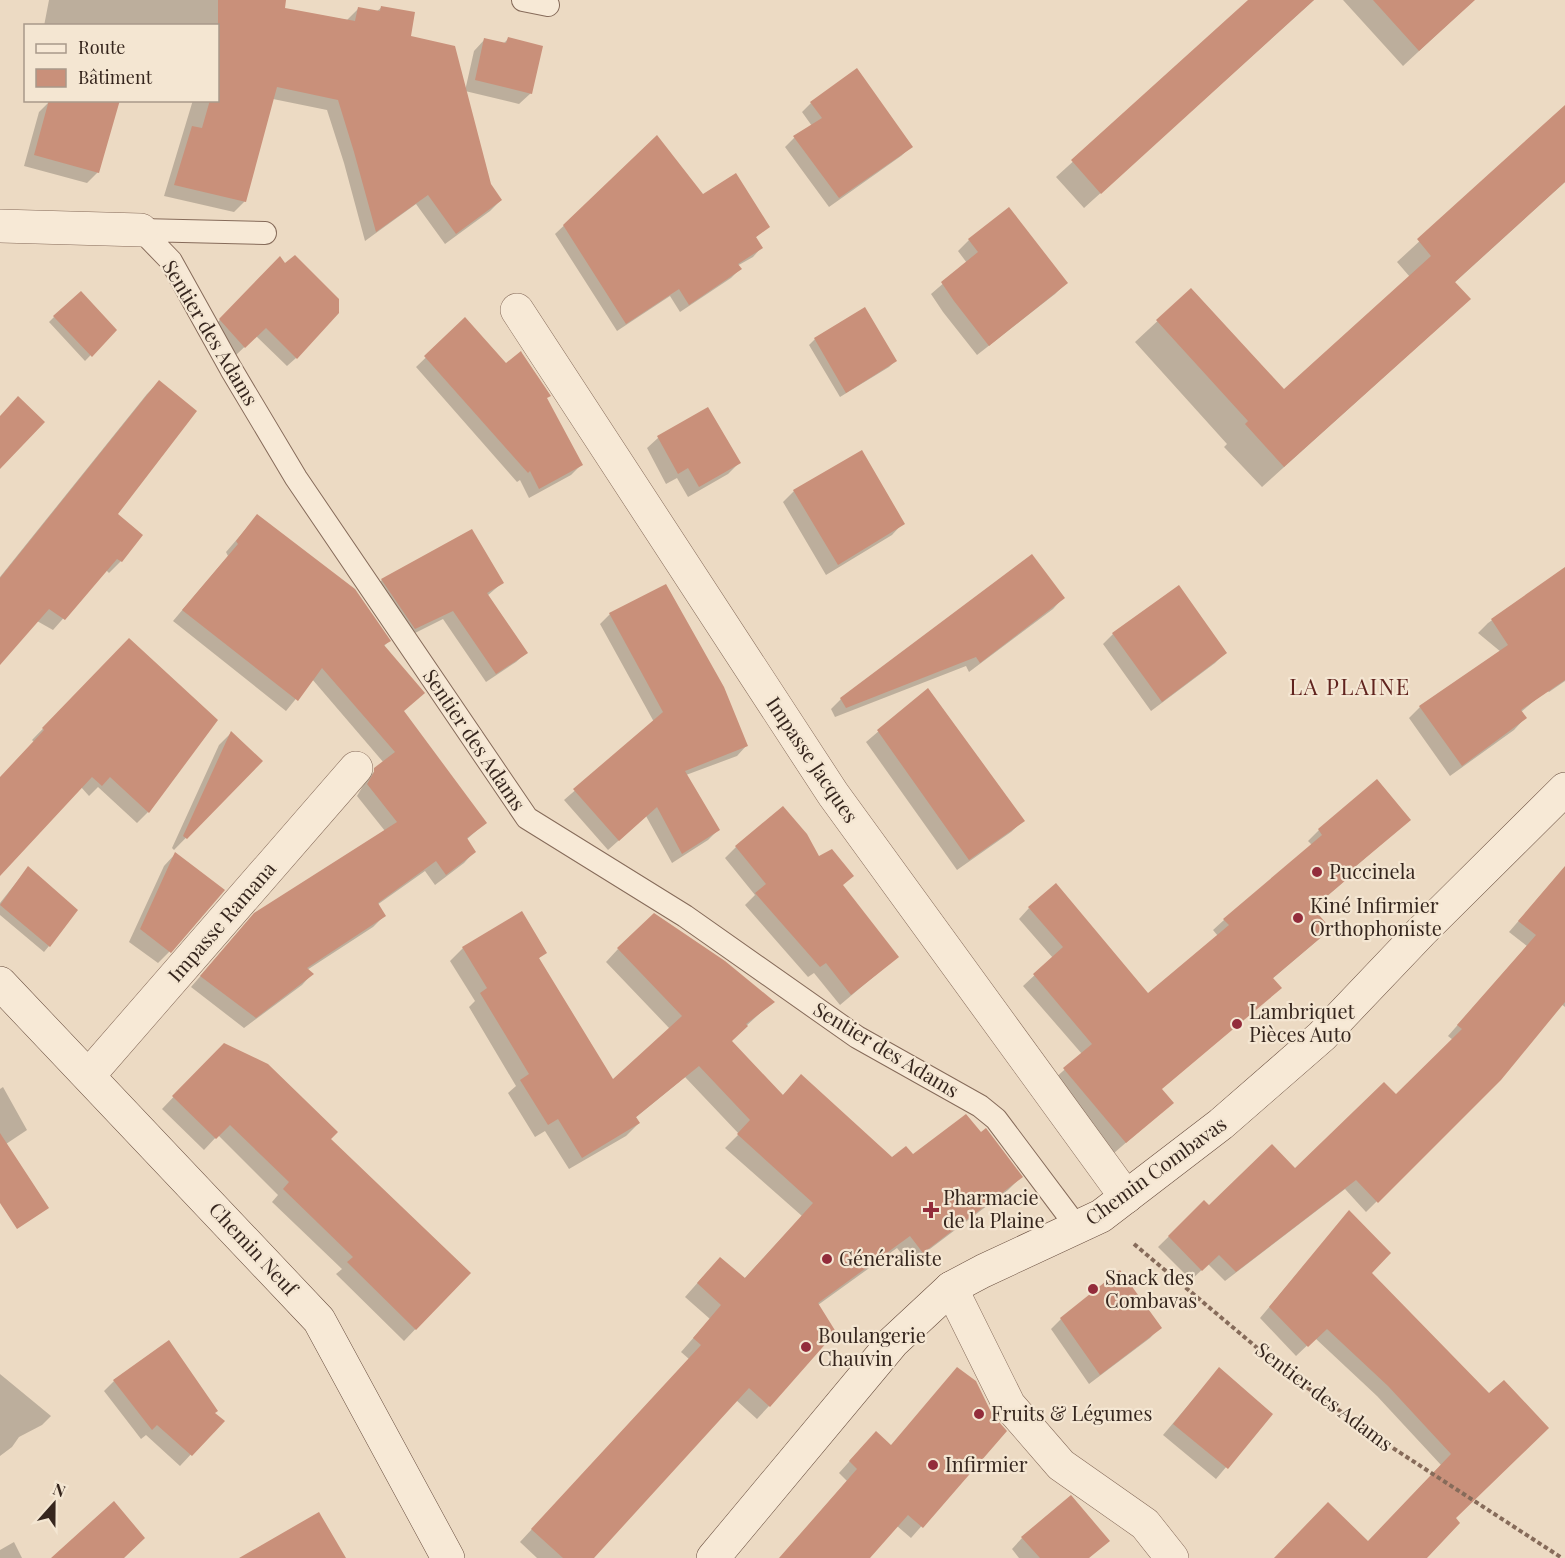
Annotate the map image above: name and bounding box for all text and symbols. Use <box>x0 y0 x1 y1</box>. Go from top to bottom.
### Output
legend <box>24 24 219 102</box>
text: Route <box>78 35 125 59</box>
text: Bâtiment <box>78 65 153 89</box>
street label: Sentier des Adams <box>157 254 265 410</box>
street label: Sentier des Adams <box>418 663 533 815</box>
district label: LA PLAINE <box>1289 671 1411 701</box>
street label: Impasse Jacques <box>761 691 865 828</box>
street label: Impasse Ramana <box>161 855 281 987</box>
place label: Puccinela <box>1329 857 1415 884</box>
marker: Puccinela <box>1310 865 1324 879</box>
place label: Kiné Infirmier Orthophoniste <box>1310 891 1442 941</box>
marker: Kiné Infirmier Orthophoniste <box>1291 911 1305 925</box>
street label: Sentier des Adams <box>809 995 965 1103</box>
place label: Lambriquet Pièces Auto <box>1249 997 1356 1047</box>
marker: Lambriquet Pièces Auto <box>1230 1017 1244 1031</box>
street label: Chemin Combavas <box>1079 1109 1231 1230</box>
place label: Pharmacie de la Plaine <box>943 1183 1045 1233</box>
street label: Chemin Neuf <box>204 1196 305 1301</box>
marker: Pharmacie de la Plaine <box>924 1203 938 1217</box>
place label: Généraliste <box>839 1244 942 1271</box>
marker: Généraliste <box>820 1252 834 1266</box>
place label: Snack des Combavas <box>1105 1263 1197 1313</box>
marker: Snack des Combavas <box>1086 1282 1100 1296</box>
place label: Boulangerie Chauvin <box>818 1321 926 1371</box>
street label: Sentier des Adams <box>1251 1335 1399 1456</box>
marker: Boulangerie Chauvin <box>799 1340 813 1354</box>
place label: Fruits & Légumes <box>991 1399 1152 1426</box>
marker: Fruits & Légumes <box>972 1407 986 1421</box>
place label: Infirmier <box>945 1450 1028 1477</box>
marker: Infirmier <box>926 1458 940 1472</box>
north arrow <box>24 1474 84 1534</box>
text: N <box>50 1478 69 1502</box>

